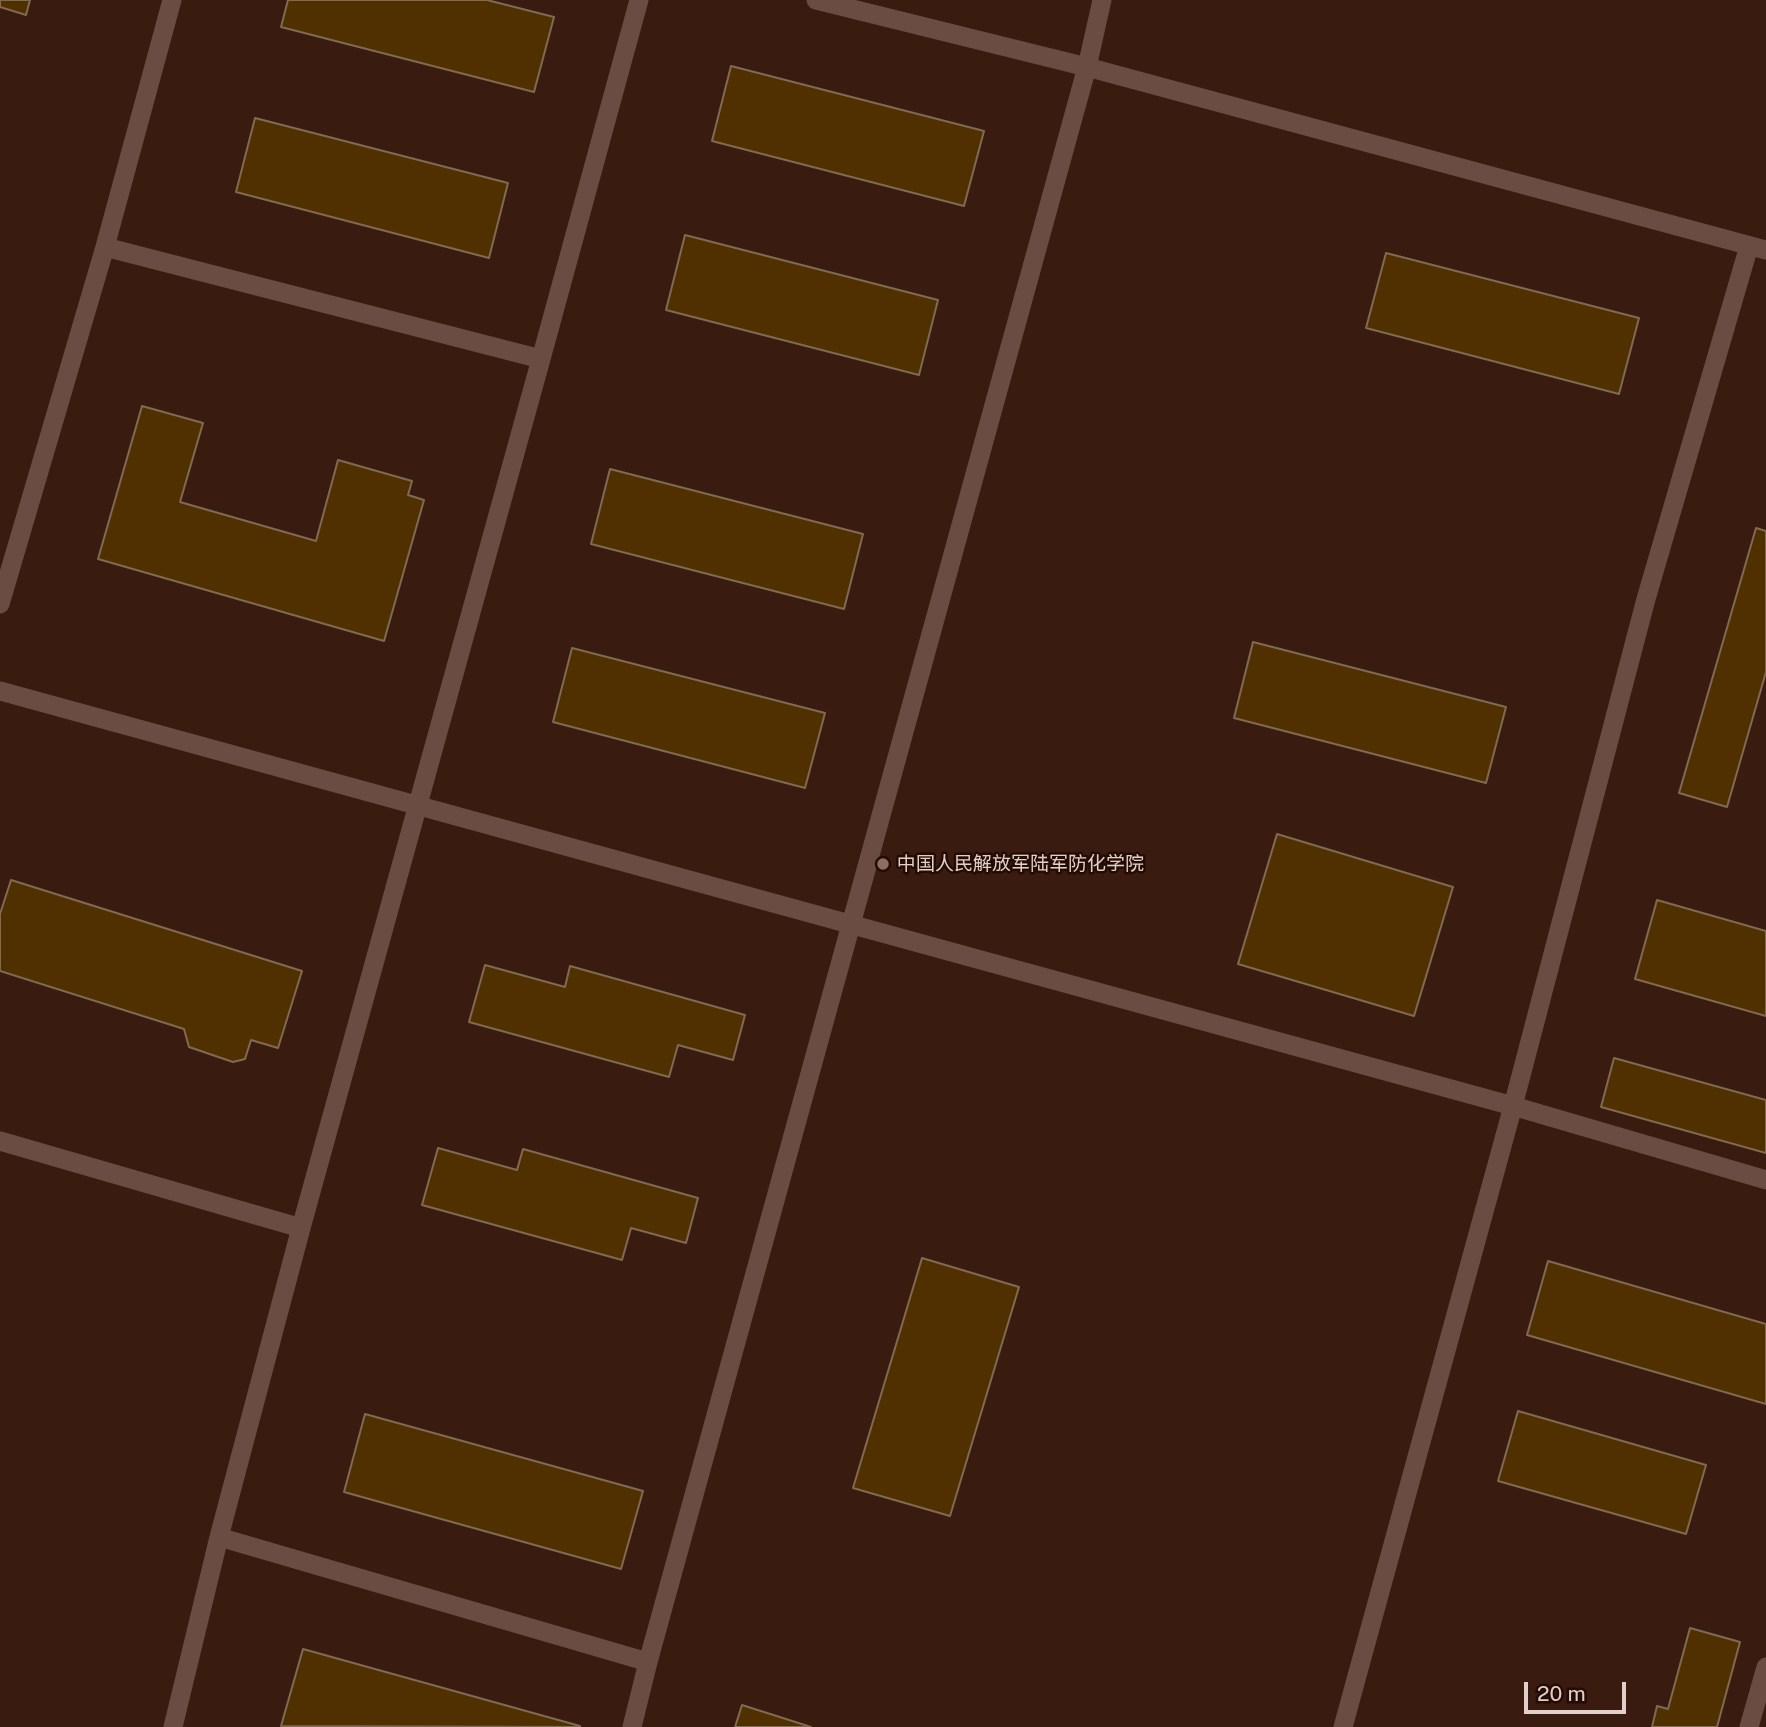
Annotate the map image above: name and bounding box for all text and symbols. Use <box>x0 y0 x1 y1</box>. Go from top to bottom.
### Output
place label: 中国人民解放军陆军防化学院 <box>897 853 1144 875</box>
marker: 中国人民解放军陆军防化学院 <box>875 856 891 872</box>
scale bar <box>1528 1668 1630 1712</box>
text: 20 m <box>1537 1681 1586 1706</box>

